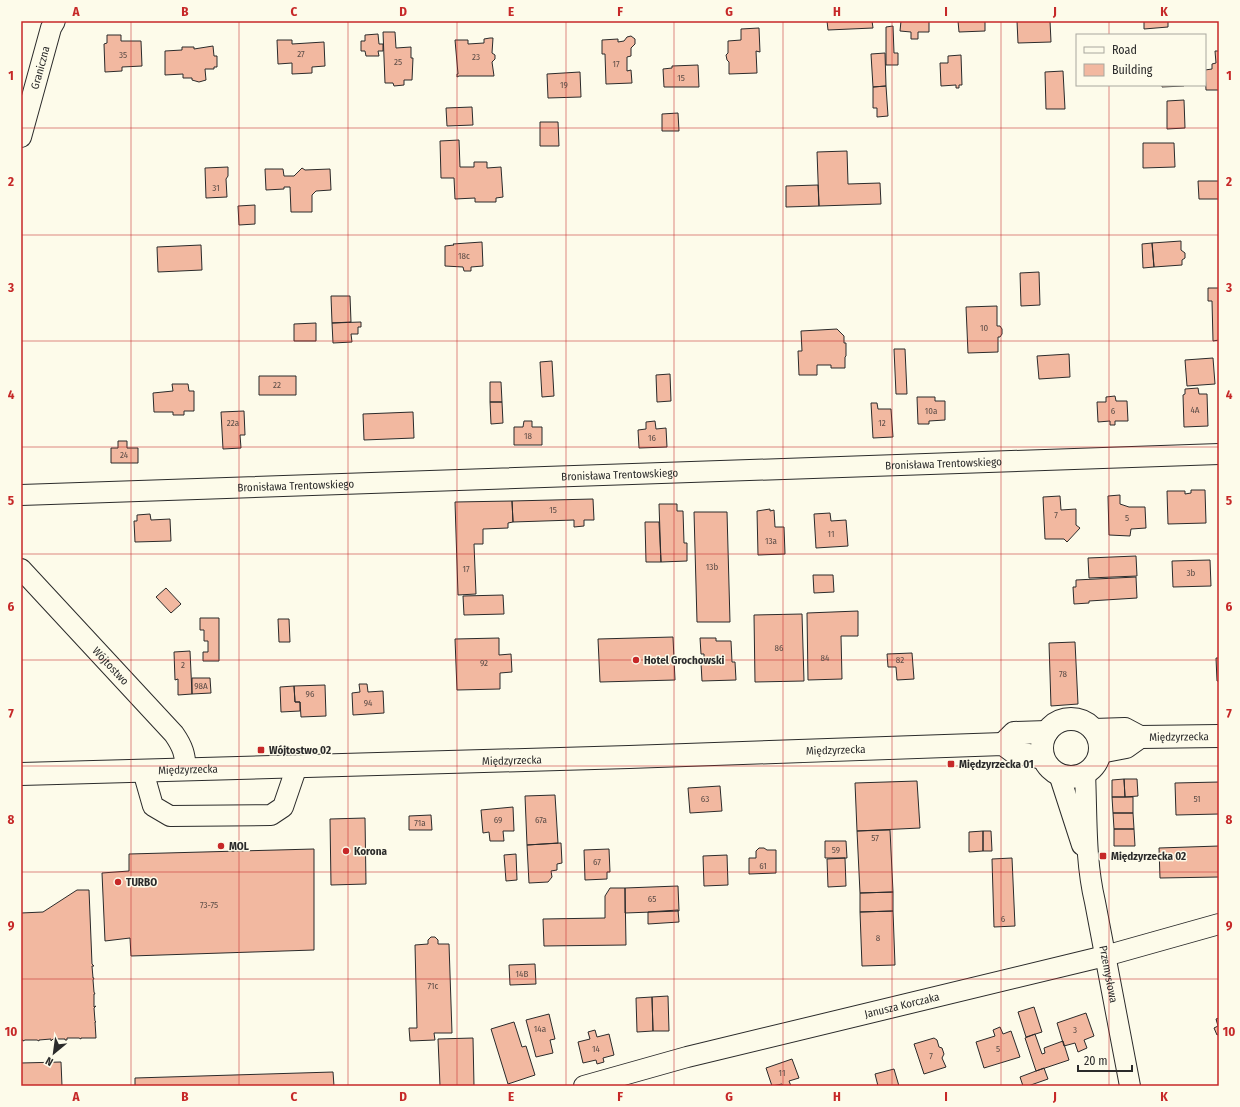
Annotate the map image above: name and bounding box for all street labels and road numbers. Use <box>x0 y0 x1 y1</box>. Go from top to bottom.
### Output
street label: Graniczna <box>28 45 52 91</box>
street label: Bronisława Trentowskiego <box>885 455 1002 472</box>
street label: Bronisława Trentowskiego <box>561 466 678 483</box>
street label: Bronisława Trentowskiego <box>237 477 355 494</box>
street label: Wójtostwo <box>90 644 132 688</box>
street label: Międzyrzecka <box>1149 730 1209 743</box>
street label: Międzyrzecka <box>806 742 866 757</box>
street label: Międzyrzecka <box>482 753 542 768</box>
street label: Międzyrzecka <box>158 762 218 777</box>
street label: Przemysłowa <box>1097 944 1121 1004</box>
street label: Janusza Korczaka <box>863 990 941 1020</box>

